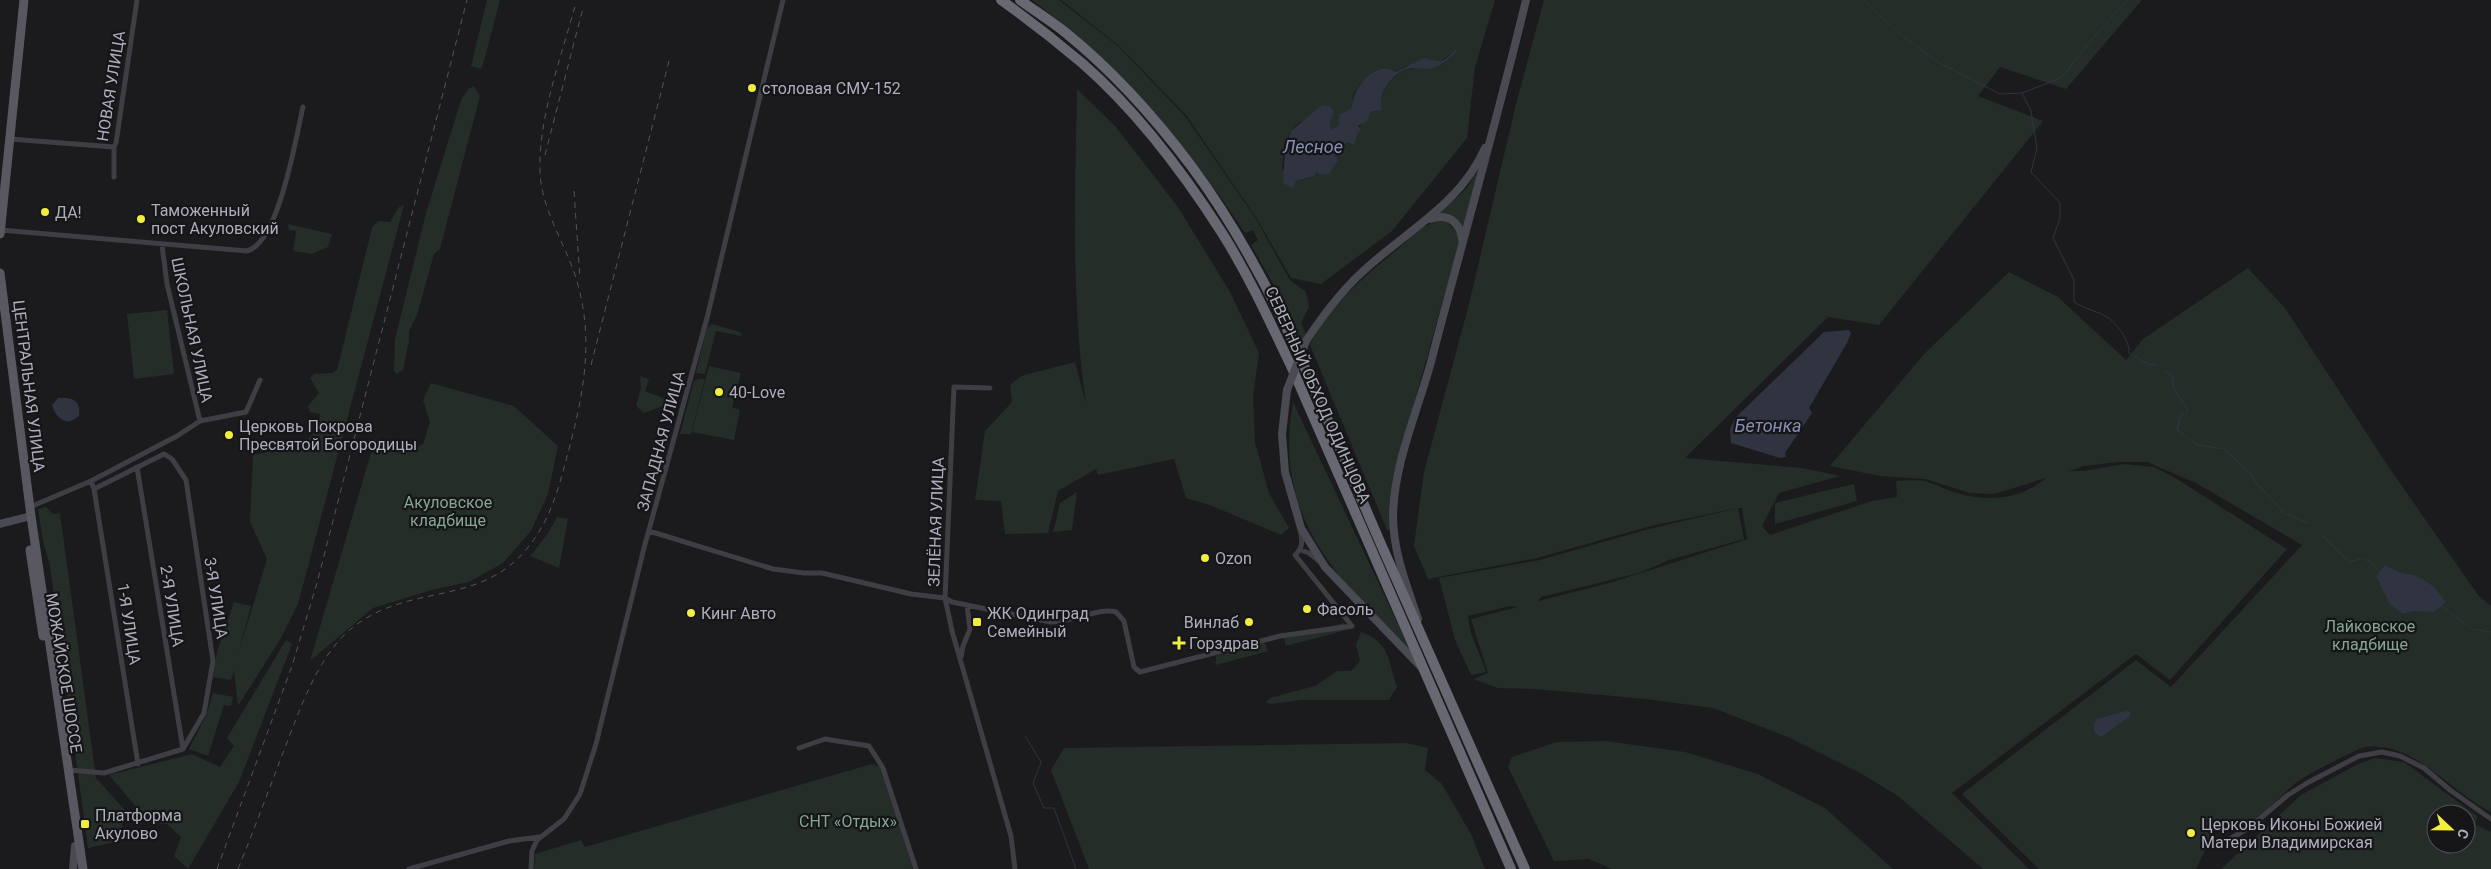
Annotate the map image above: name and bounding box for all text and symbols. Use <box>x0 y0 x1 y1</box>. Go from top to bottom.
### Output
street label: НОВАЯ УЛИЦА <box>93 29 129 143</box>
place label: столовая СМУ-152 <box>762 79 901 98</box>
marker: столовая СМУ-152 <box>746 82 758 94</box>
water label: Лесное <box>1282 136 1343 157</box>
place label: Таможенный пост Акуловский <box>151 201 279 238</box>
place label: ДА! <box>55 203 82 222</box>
marker: ДА! <box>39 206 51 218</box>
marker: Таможенный пост Акуловский <box>135 213 147 225</box>
street label: ШКОЛЬНАЯ УЛИЦА <box>167 256 217 405</box>
street label: СЕВЕРНЫЙ ОБХОД ОДИНЦОВА <box>1261 284 1375 507</box>
street label: ЦЕНТРАЛЬНАЯ УЛИЦА <box>9 299 49 474</box>
street label: ЗАПАДНАЯ УЛИЦА <box>633 368 689 513</box>
place label: 40-Love <box>729 383 785 402</box>
marker: 40-Love <box>713 386 725 398</box>
water label: Бетонка <box>1734 415 1802 436</box>
place label: Церковь Покрова Пресвятой Богородицы <box>239 417 417 454</box>
marker: Церковь Покрова Пресвятой Богородицы <box>223 429 235 441</box>
street label: ЗЕЛЁНАЯ УЛИЦА <box>924 456 948 587</box>
park label: Акуловское кладбище <box>404 493 492 530</box>
place label: Ozon <box>1215 549 1252 568</box>
marker: Ozon <box>1199 552 1211 564</box>
street label: 3-Я УЛИЦА <box>200 556 232 641</box>
street label: 2-Я УЛИЦА <box>156 564 188 649</box>
street label: 1-Я УЛИЦА <box>113 582 145 667</box>
street label: МОЖАЙСКОЕ ШОССЕ <box>42 592 86 754</box>
place label: Фасоль <box>1317 600 1373 619</box>
marker: Фасоль <box>1301 603 1313 615</box>
place label: Кинг Авто <box>701 604 776 623</box>
place label: ЖК Одинград Семейный <box>987 604 1089 641</box>
marker: Кинг Авто <box>685 607 697 619</box>
place label: Винлаб <box>1184 613 1239 632</box>
marker: ЖК Одинград Семейный <box>971 616 983 628</box>
marker: Винлаб <box>1243 616 1255 628</box>
park label: Лайковское кладбище <box>2325 617 2415 654</box>
place label: Горздрав <box>1189 634 1259 653</box>
marker: Горздрав <box>1173 637 1185 649</box>
north arrow <box>2426 804 2476 854</box>
place label: Платформа Акулово <box>95 806 182 843</box>
park label: СНТ «Отдых» <box>799 812 897 831</box>
place label: Церковь Иконы Божией Матери Владимирская <box>2201 815 2382 852</box>
marker: Платформа Акулово <box>79 818 91 830</box>
marker: Церковь Иконы Божией Матери Владимирская <box>2185 827 2197 839</box>
text: С <box>2454 827 2472 841</box>

